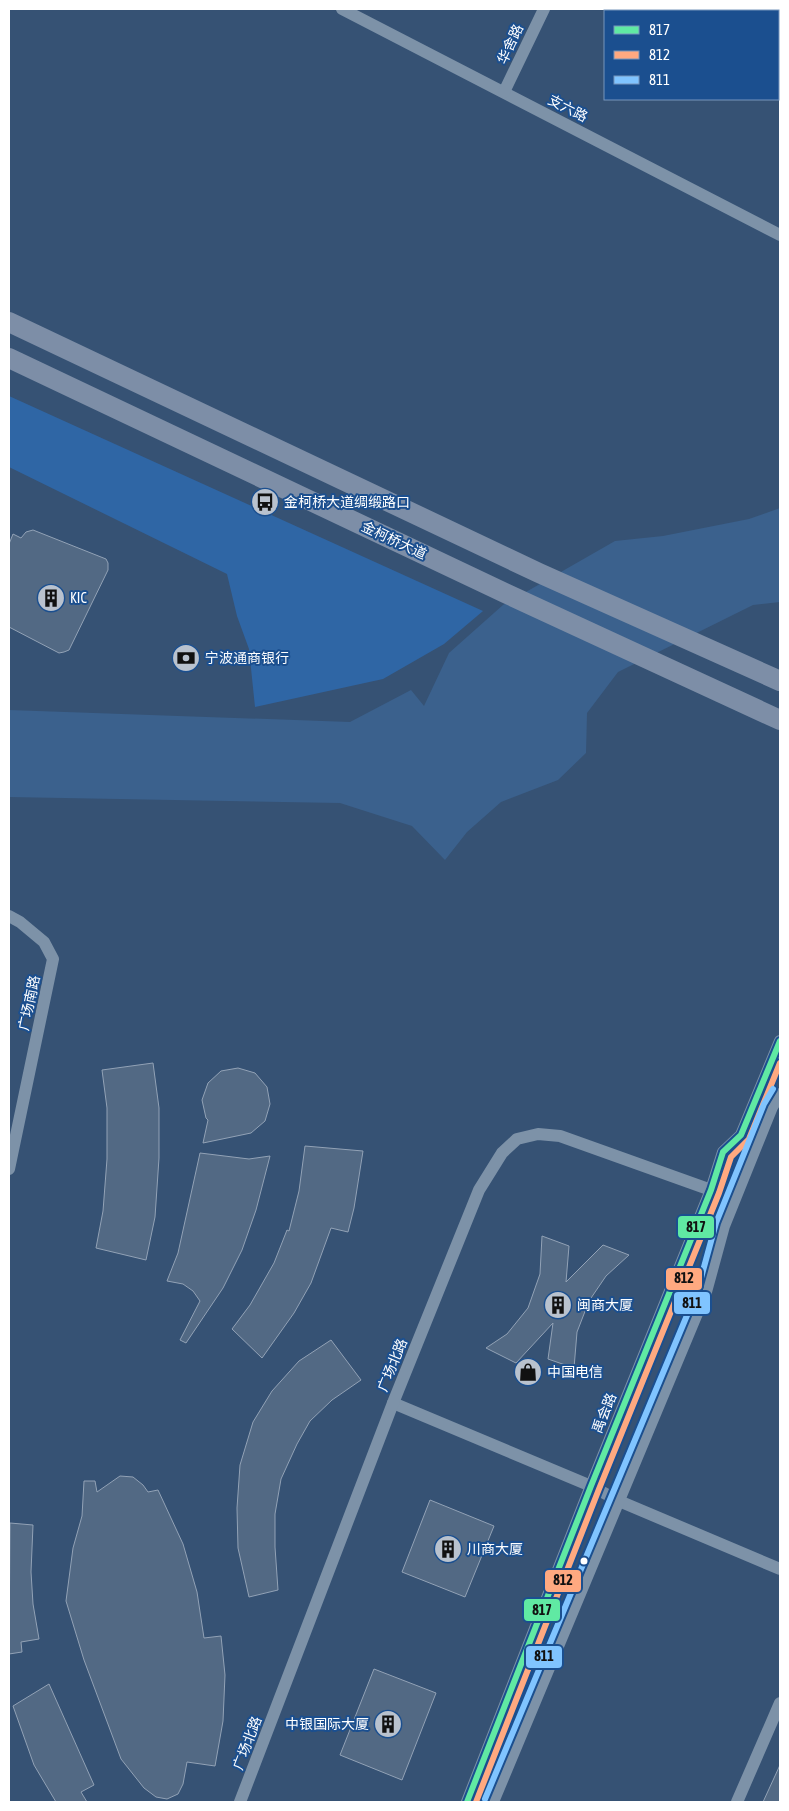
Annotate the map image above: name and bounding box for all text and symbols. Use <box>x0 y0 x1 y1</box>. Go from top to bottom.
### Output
legend <box>604 10 779 100</box>
text: 817 <box>649 21 670 38</box>
street label: 华舍路 <box>494 22 526 66</box>
text: 812 <box>649 46 670 63</box>
text: 811 <box>649 71 670 88</box>
street label: 支六路 <box>546 91 590 125</box>
bus stop icon: 金柯桥大道绸缎路口 <box>250 487 280 517</box>
place label: 金柯桥大道绸缎路口 <box>284 494 410 510</box>
street label: 金柯桥大道 <box>359 518 429 562</box>
building icon: KIC <box>36 583 66 613</box>
place label: KIC <box>70 590 87 606</box>
bank icon: 宁波通商银行 <box>171 643 201 673</box>
place label: 宁波通商银行 <box>205 650 289 666</box>
street label: 广场南路 <box>15 974 43 1032</box>
line badge: 817 <box>677 1215 715 1239</box>
text: 817 <box>686 1219 706 1235</box>
line badge: 812 <box>665 1267 703 1291</box>
text: 812 <box>674 1270 694 1286</box>
building icon: 闽商大厦 <box>543 1290 573 1320</box>
line badge: 811 <box>673 1291 711 1315</box>
text: 811 <box>682 1295 702 1311</box>
place label: 闽商大厦 <box>577 1297 633 1313</box>
street label: 广场北路 <box>374 1336 410 1394</box>
shop icon: 中国电信 <box>513 1357 543 1387</box>
place label: 中国电信 <box>547 1364 603 1380</box>
street label: 禹会路 <box>589 1391 619 1435</box>
building icon: 川商大厦 <box>433 1534 463 1564</box>
place label: 川商大厦 <box>467 1541 523 1557</box>
unlabelled marker <box>579 1556 589 1566</box>
line badge: 812 <box>544 1569 582 1593</box>
text: 812 <box>553 1572 573 1588</box>
line badge: 817 <box>523 1598 561 1622</box>
text: 817 <box>532 1602 552 1618</box>
line badge: 811 <box>525 1645 563 1669</box>
text: 811 <box>534 1648 554 1664</box>
building icon: 中银国际大厦 <box>373 1709 403 1739</box>
street label: 广场北路 <box>229 1714 265 1772</box>
place label: 中银国际大厦 <box>285 1716 369 1732</box>

